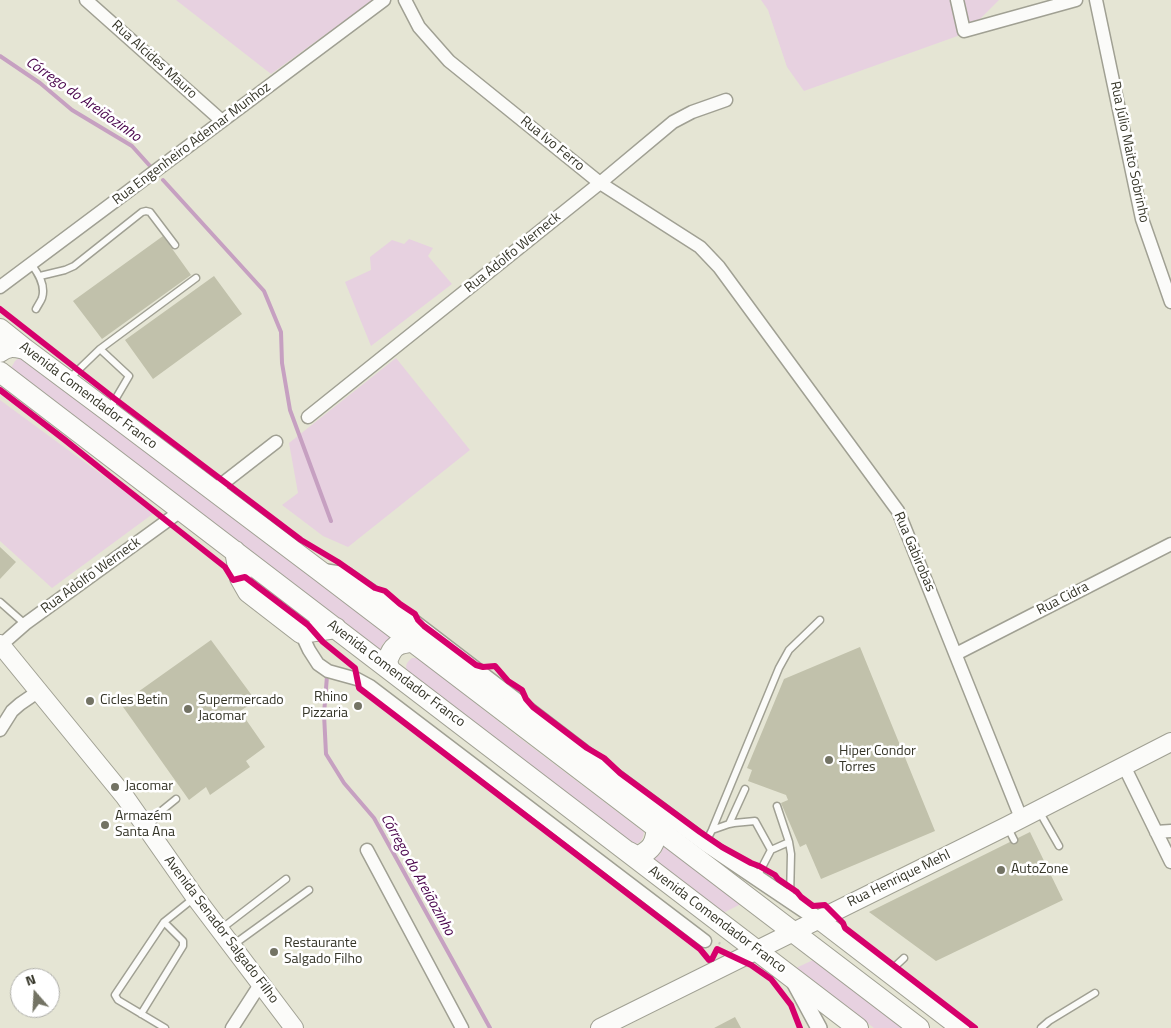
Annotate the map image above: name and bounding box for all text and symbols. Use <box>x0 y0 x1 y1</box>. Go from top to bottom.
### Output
street label: Rua Alcides Mauro <box>108 17 200 103</box>
water label: Córrego do Areiãozinho <box>22 54 144 146</box>
street label: Rua Engenheiro Ademar Munhoz <box>110 79 274 209</box>
street label: Rua Júlio Maito Sobrinho <box>1106 80 1152 224</box>
street label: Rua Ivo Ferro <box>516 113 588 175</box>
street label: Rua Adolfo Werneck <box>462 209 564 297</box>
street label: Avenida Comendador Franco <box>16 339 160 453</box>
street label: Rua Gabirobas <box>890 510 938 594</box>
street label: Rua Adolfo Werneck <box>38 534 144 618</box>
street label: Rua Cidra <box>1034 579 1092 619</box>
street label: Avenida Comendador Franco <box>324 617 468 731</box>
place label: Rhino Pizzaria <box>302 690 348 722</box>
place label: Cicles Betin <box>100 693 168 709</box>
place label: Supermercado Jacomar <box>198 693 284 726</box>
marker: Cicles Betin <box>84 695 96 707</box>
marker: Rhino Pizzaria <box>352 700 364 712</box>
marker: Supermercado Jacomar <box>182 703 194 715</box>
place label: Hiper Condor Torres <box>839 744 916 776</box>
marker: Hiper Condor Torres <box>823 754 835 766</box>
place label: Jacomar <box>125 779 173 795</box>
marker: Jacomar <box>109 781 121 793</box>
place label: Armazém Santa Ana <box>115 809 175 842</box>
water label: Córrego do Areiãozinho <box>376 811 458 939</box>
marker: Armazém Santa Ana <box>99 819 111 831</box>
street label: Rua Henrique Mehl <box>845 847 953 911</box>
street label: Avenida Senador Salgado Filho <box>160 853 282 1007</box>
place label: AutoZone <box>1011 862 1068 878</box>
street label: Avenida Comendador Franco <box>645 863 789 977</box>
marker: AutoZone <box>995 864 1007 876</box>
place label: Restaurante Salgado Filho <box>284 936 362 969</box>
marker: Restaurante Salgado Filho <box>268 946 280 958</box>
north arrow <box>10 968 60 1018</box>
text: N <box>22 968 38 991</box>

